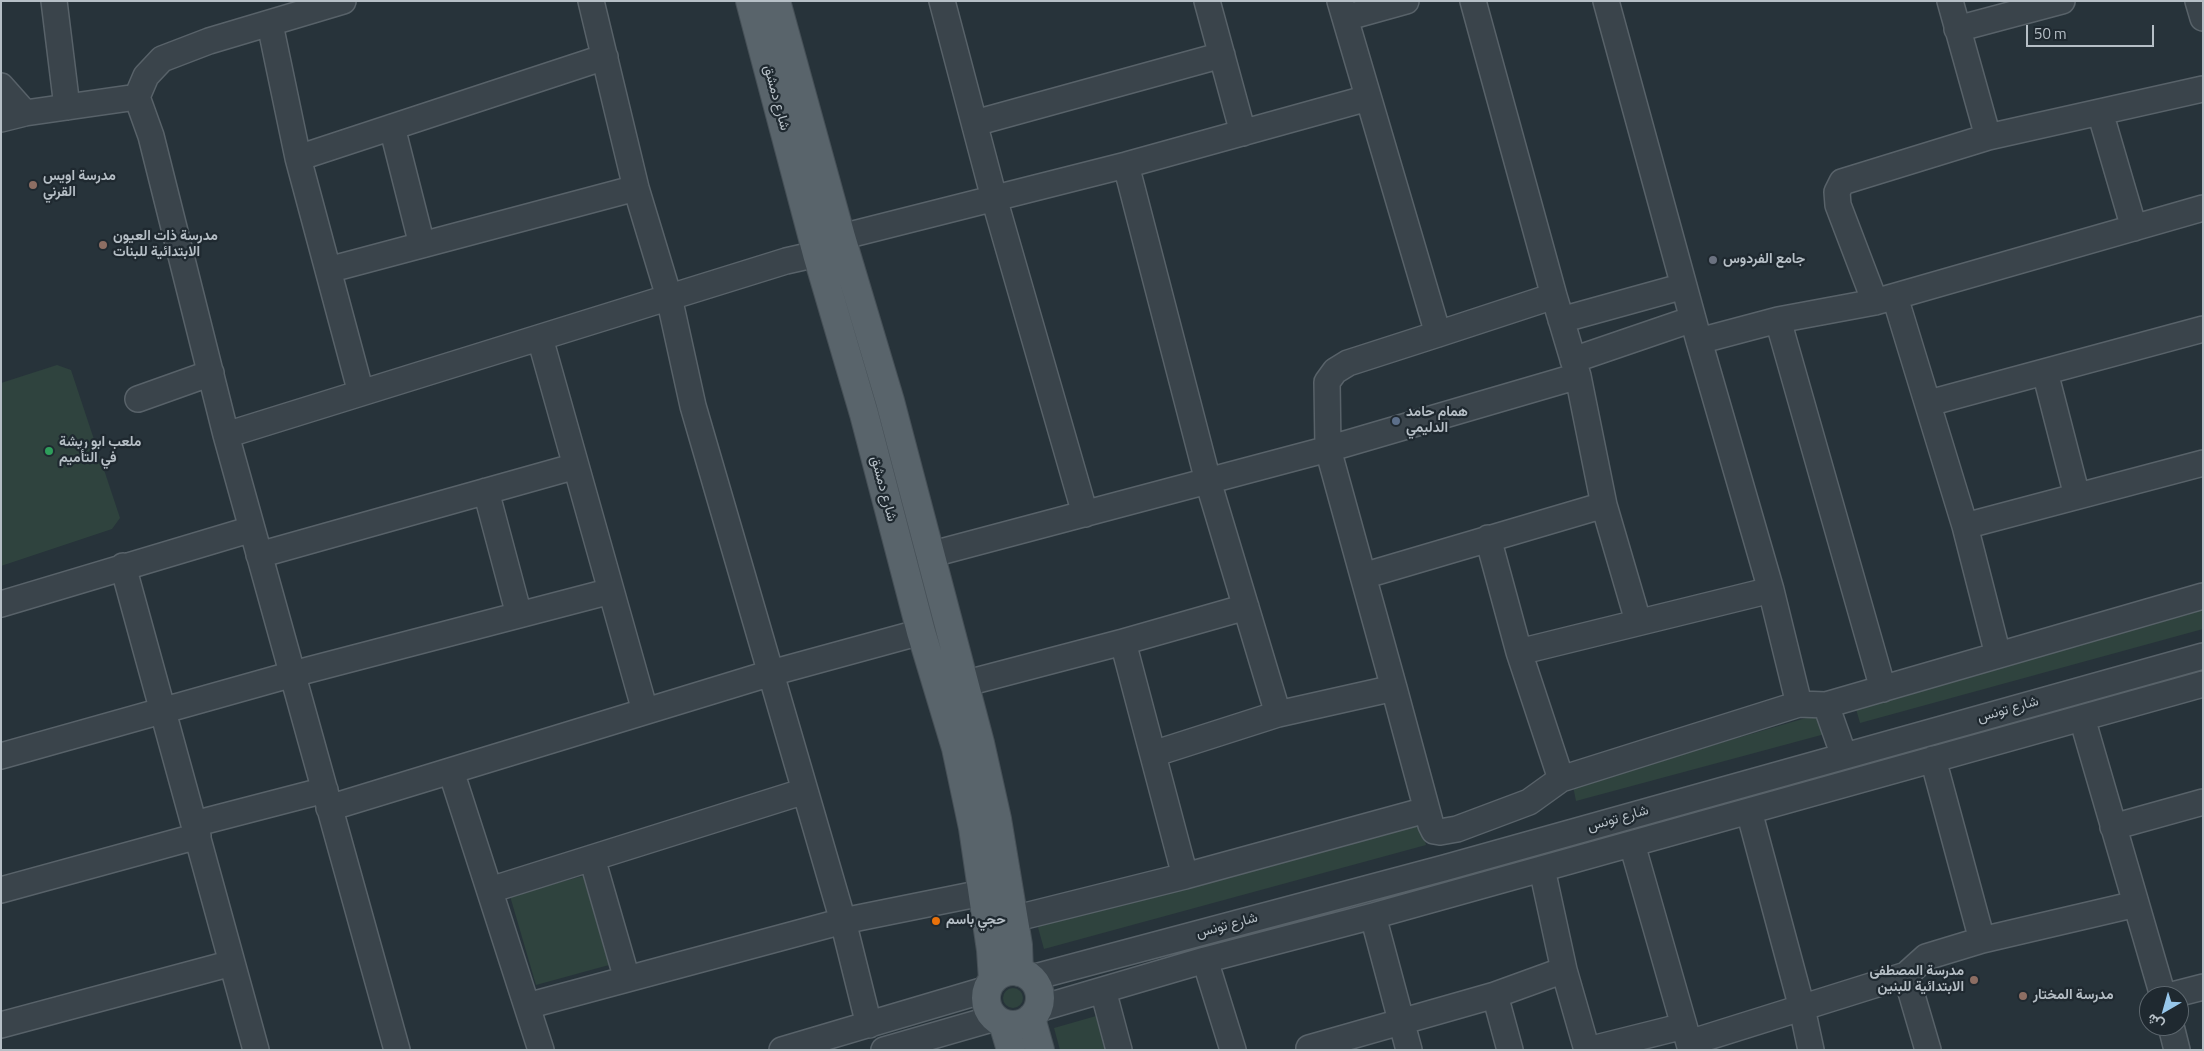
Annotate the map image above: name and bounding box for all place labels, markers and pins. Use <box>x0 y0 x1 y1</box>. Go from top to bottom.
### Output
place label: مدرسة اويس القرني <box>43 169 116 202</box>
marker: مدرسة اويس القرني <box>27 179 39 191</box>
place label: مدرسة ذات العيون الابتدائية للبنات <box>113 229 218 262</box>
marker: مدرسة ذات العيون الابتدائية للبنات <box>97 239 109 251</box>
place label: جامع الفردوس <box>1723 252 1805 268</box>
marker: جامع الفردوس <box>1707 254 1719 266</box>
place label: همام حامد الدليمي <box>1406 405 1468 438</box>
marker: همام حامد الدليمي <box>1390 415 1402 427</box>
place label: ملعب ابو ريشة في التأميم <box>59 435 141 468</box>
marker: ملعب ابو ريشة في التأميم <box>43 445 55 457</box>
place label: حجي باسم <box>946 913 1006 929</box>
marker: حجي باسم <box>930 915 942 927</box>
place label: مدرسة المصطفى الابتدائية للبنين <box>1870 964 1964 996</box>
marker: مدرسة المصطفى الابتدائية للبنين <box>1968 974 1980 986</box>
place label: مدرسة المختار <box>2033 988 2114 1004</box>
marker: مدرسة المختار <box>2017 990 2029 1002</box>

